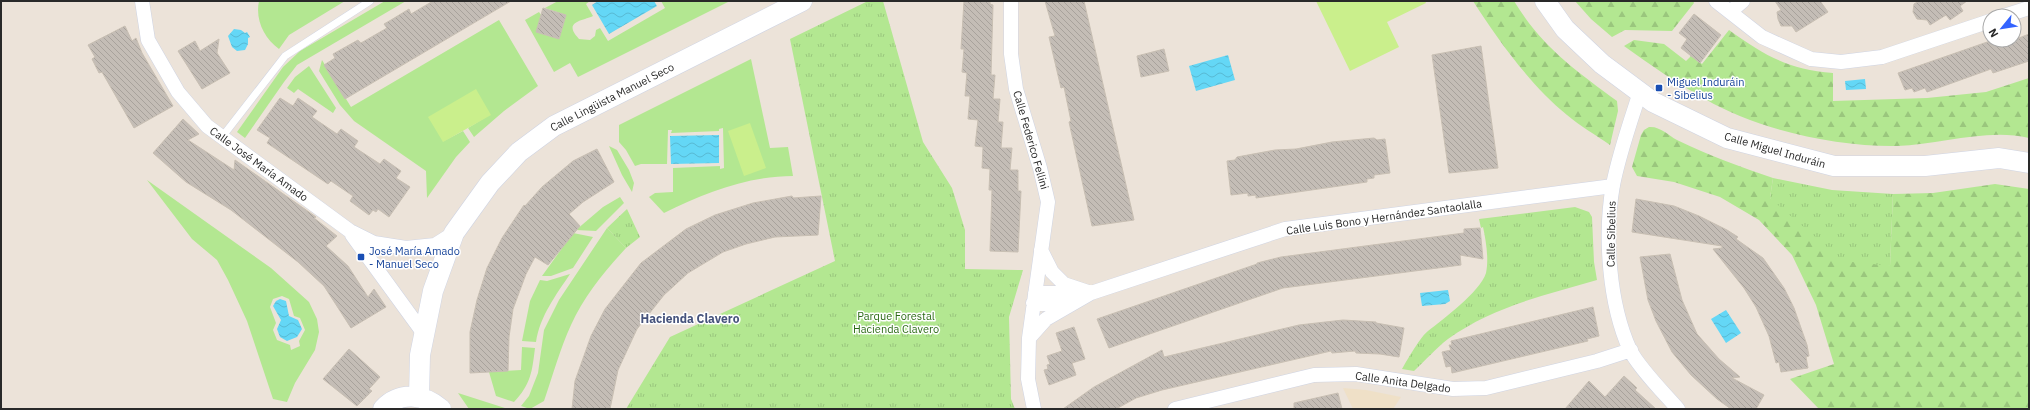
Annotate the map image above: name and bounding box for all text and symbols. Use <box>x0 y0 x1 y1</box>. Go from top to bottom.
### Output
north arrow <box>1982 8 2022 48</box>
text: N <box>1985 26 2001 40</box>
street label: Calle Lingüista Manuel Seco <box>548 60 676 134</box>
place label: Miguel Induráin - Sibelius <box>1667 75 1744 102</box>
marker: Miguel Induráin - Sibelius <box>1654 83 1664 93</box>
street label: Calle Federico Fellini <box>1010 89 1052 191</box>
street label: Calle José María Amado <box>207 124 311 204</box>
street label: Calle Miguel Induráin <box>1723 129 1827 171</box>
street label: Calle Luis Bono y Hernández Santaolalla <box>1285 196 1483 238</box>
street label: Calle Sibelius <box>1603 201 1619 267</box>
place label: José María Amado - Manuel Seco <box>369 244 460 271</box>
marker: José María Amado - Manuel Seco <box>356 252 366 262</box>
park label: Parque Forestal Hacienda Clavero <box>853 309 939 336</box>
district label: Hacienda Clavero <box>641 311 740 326</box>
street label: Calle Anita Delgado <box>1354 368 1452 396</box>

